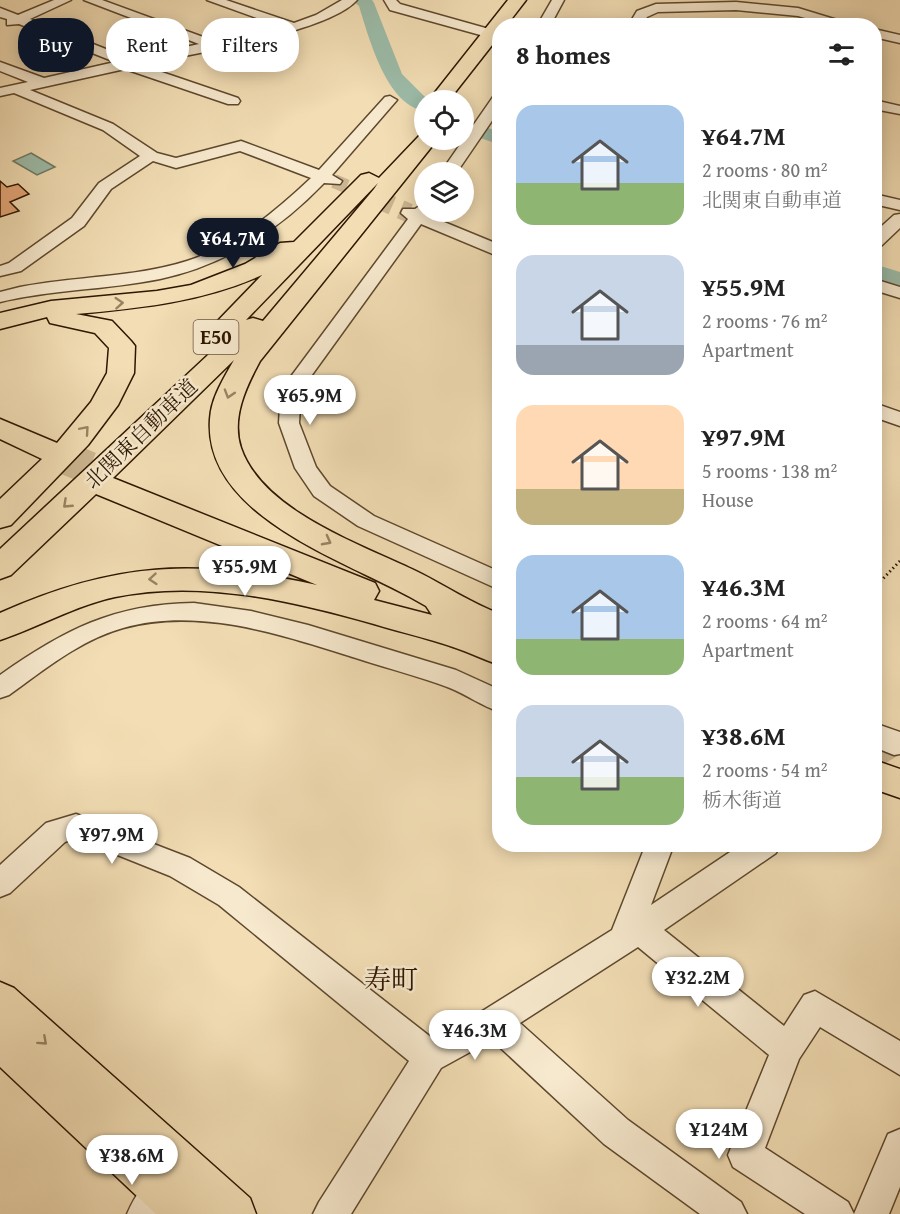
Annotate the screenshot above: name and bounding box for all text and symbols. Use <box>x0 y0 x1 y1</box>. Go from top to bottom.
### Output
chip: Buy <box>18 18 94 72</box>
chip: Rent <box>106 18 189 72</box>
chip: Filters <box>201 18 299 72</box>
text: 8 homes <box>516 35 611 74</box>
icon: filters <box>825 38 858 71</box>
map controls <box>414 90 474 222</box>
button: locate <box>414 90 474 150</box>
text: ¥64.7M <box>702 116 786 155</box>
icon: home <box>564 129 636 201</box>
text: 2 rooms · 80 m² <box>702 155 828 184</box>
button: layers <box>414 162 474 222</box>
text: 北関東自動車道 <box>702 185 842 214</box>
pin: ¥64.7M <box>184 218 282 269</box>
text: ¥64.7M <box>201 223 265 252</box>
text: ¥55.9M <box>702 267 786 306</box>
icon: home <box>564 279 636 351</box>
one-way arrow <box>115 296 124 309</box>
text: 2 rooms · 76 m² <box>702 306 828 335</box>
road number: E50 <box>194 320 238 354</box>
text: Apartment <box>702 335 794 364</box>
street label: 北関東自動車道 <box>77 371 204 496</box>
pin: ¥65.9M <box>261 375 359 426</box>
text: ¥65.9M <box>278 380 342 409</box>
one-way arrow <box>224 388 237 399</box>
text: ¥97.9M <box>702 417 786 456</box>
one-way arrow <box>78 426 89 437</box>
icon: home <box>564 429 636 501</box>
text: 5 rooms · 138 m² <box>702 456 837 485</box>
text: House <box>702 485 754 514</box>
one-way arrow <box>64 497 75 508</box>
one-way arrow <box>321 534 332 545</box>
pin: ¥55.9M <box>196 546 294 597</box>
text: ¥55.9M <box>213 551 277 580</box>
text: ¥46.3M <box>702 567 786 606</box>
one-way arrow <box>149 572 158 585</box>
icon: home <box>564 579 636 651</box>
text: 2 rooms · 64 m² <box>702 606 828 635</box>
text: Apartment <box>702 635 794 664</box>
text: ¥38.6M <box>702 716 786 755</box>
icon: home <box>564 729 636 801</box>
text: 2 rooms · 54 m² <box>702 755 828 784</box>
text: 栃木街道 <box>702 785 782 814</box>
pin: ¥97.9M <box>63 814 161 865</box>
text: ¥97.9M <box>80 819 144 848</box>
pin: ¥32.2M <box>649 957 747 1008</box>
district label: 寿町 <box>364 959 418 999</box>
text: ¥32.2M <box>666 962 730 991</box>
pin: ¥46.3M <box>426 1010 524 1061</box>
text: ¥46.3M <box>443 1015 507 1044</box>
one-way arrow <box>37 1034 47 1045</box>
pin: ¥124M <box>677 1109 761 1160</box>
text: ¥124M <box>690 1114 748 1143</box>
pin: ¥38.6M <box>83 1135 181 1186</box>
text: ¥38.6M <box>100 1140 164 1169</box>

